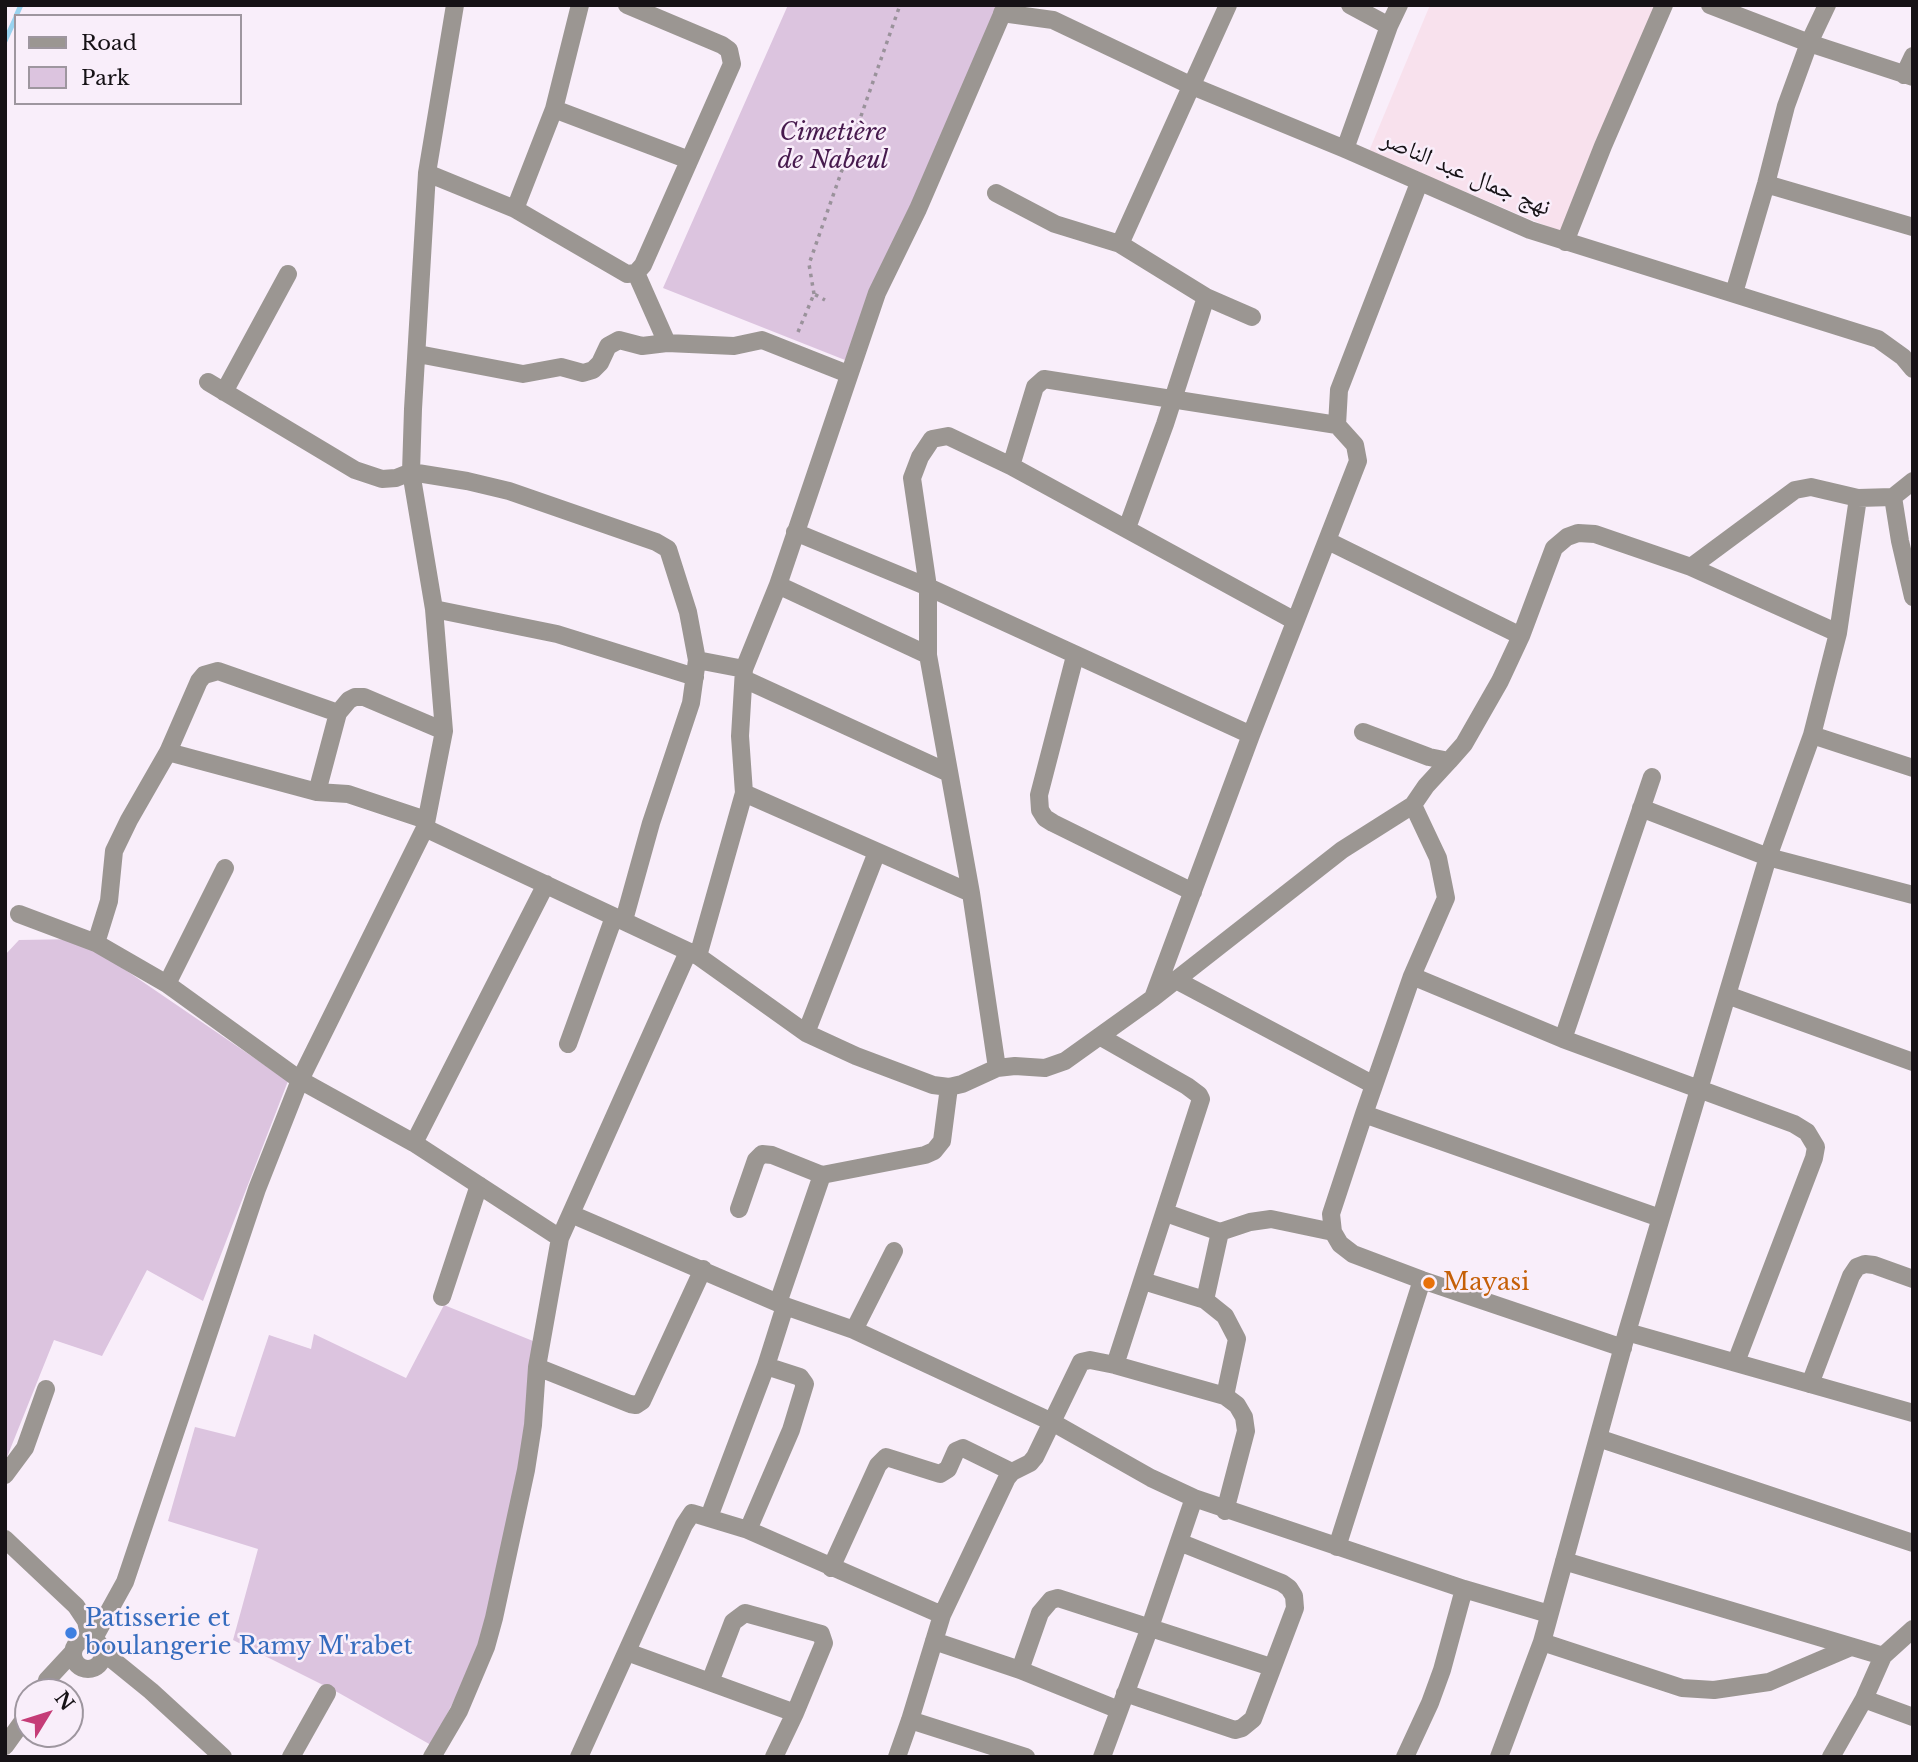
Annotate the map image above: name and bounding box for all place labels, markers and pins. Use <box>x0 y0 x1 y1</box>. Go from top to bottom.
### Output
place label: Mayasi <box>1443 1269 1529 1297</box>
marker: Mayasi <box>1421 1275 1437 1291</box>
place label: Patisserie et boulangerie Ramy M'rabet <box>85 1605 413 1661</box>
marker: Patisserie et boulangerie Ramy M'rabet <box>63 1625 79 1641</box>

